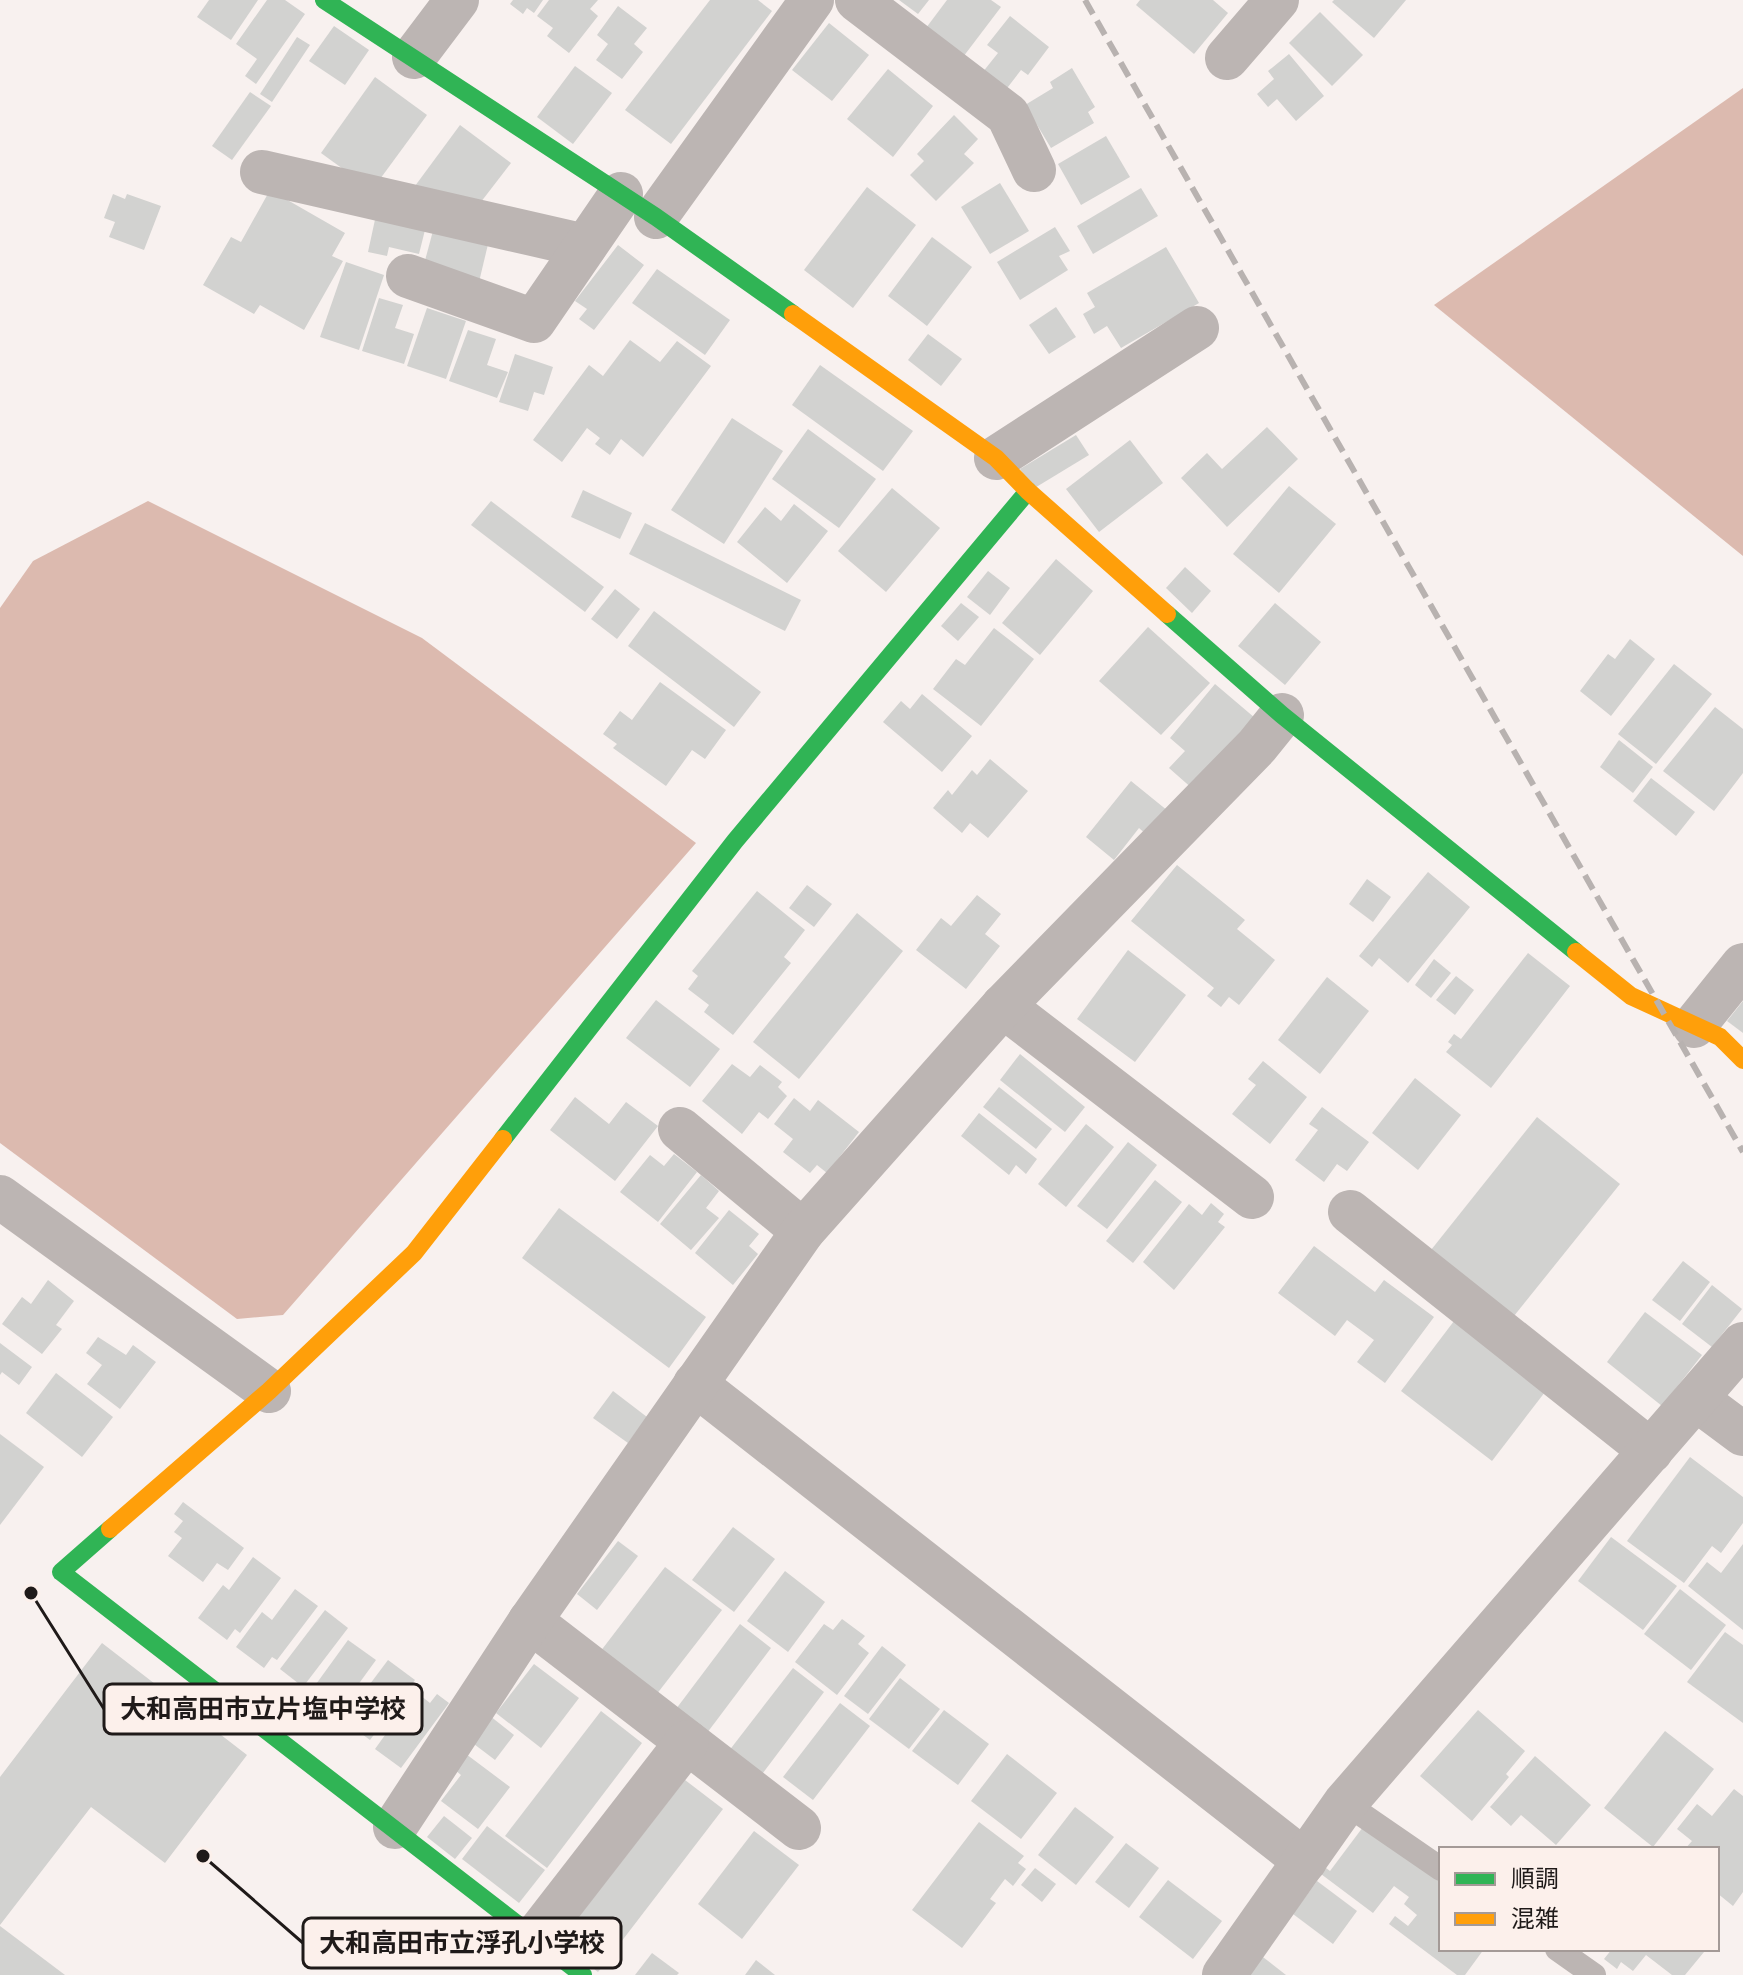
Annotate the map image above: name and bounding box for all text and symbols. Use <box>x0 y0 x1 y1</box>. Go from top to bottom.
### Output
callout: 大和高田市立片塩中学校 <box>104 1684 422 1734</box>
text: 大和高田市立片塩中学校 <box>120 1693 406 1724</box>
legend <box>1439 1847 1719 1951</box>
text: 順調 <box>1511 1864 1559 1893</box>
text: 混雑 <box>1511 1904 1559 1933</box>
callout: 大和高田市立浮孔小学校 <box>303 1918 621 1968</box>
text: 大和高田市立浮孔小学校 <box>319 1927 605 1958</box>

